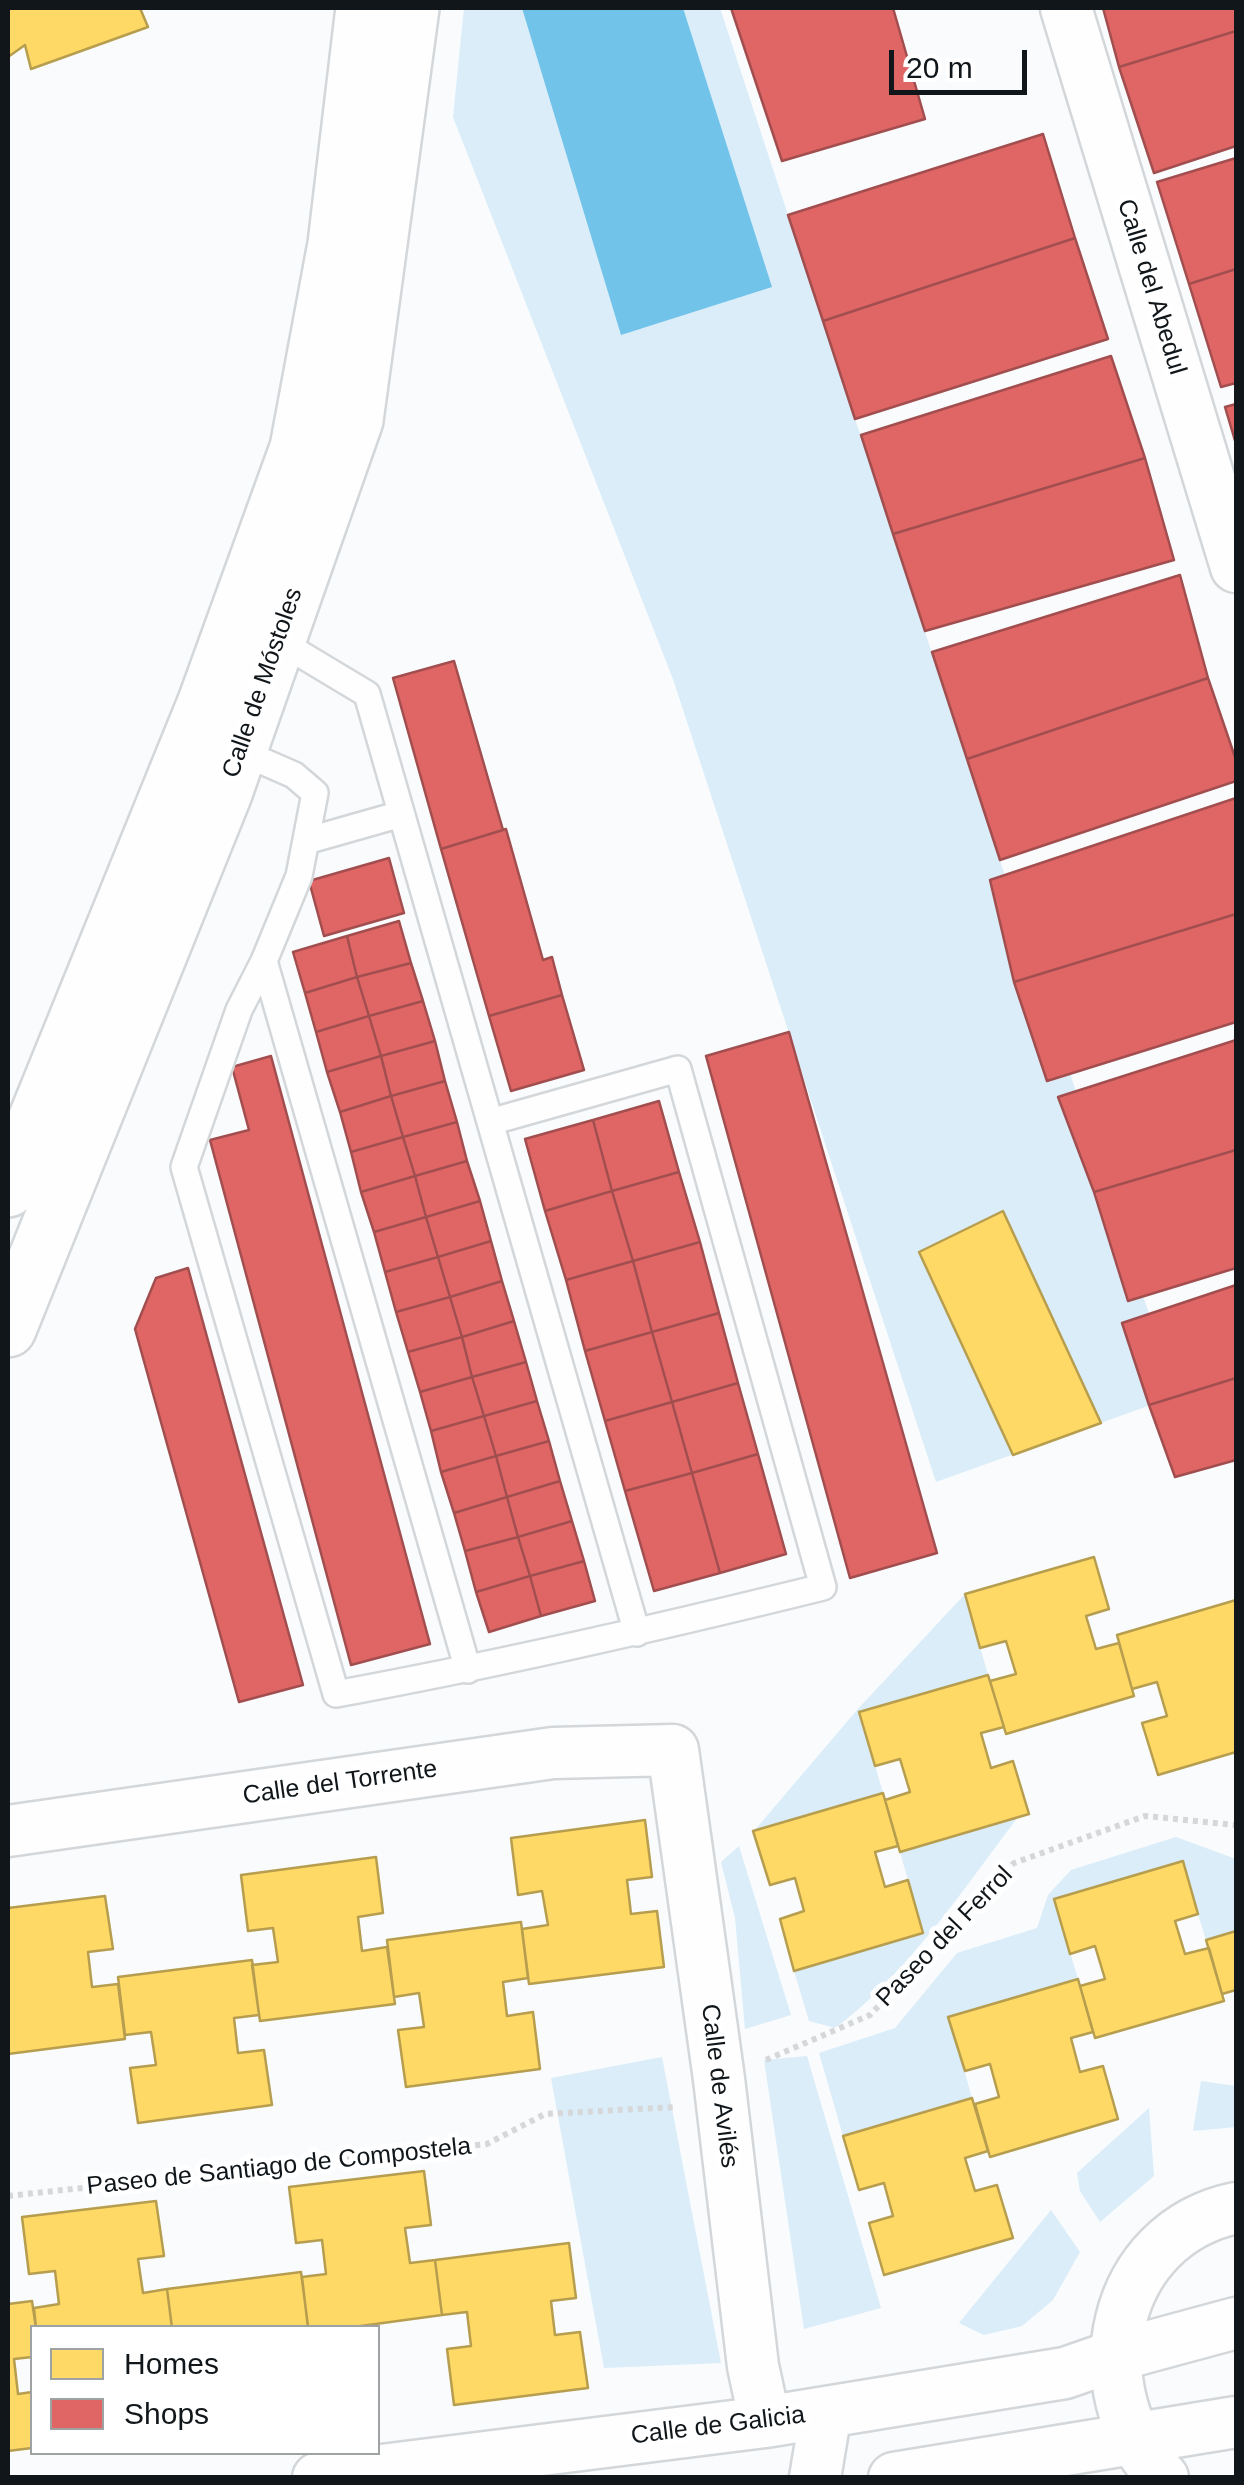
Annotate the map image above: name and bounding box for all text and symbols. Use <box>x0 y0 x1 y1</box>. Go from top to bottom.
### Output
scale bar <box>894 30 1032 92</box>
text: 20 m <box>906 51 973 84</box>
street label: Calle del Abedul <box>1110 196 1192 378</box>
street label: Calle de Móstoles <box>216 584 310 782</box>
street label: Calle del Torrente <box>241 1755 439 1811</box>
street label: Paseo del Ferrol <box>871 1861 1019 2013</box>
street label: Calle de Avilés <box>694 2002 744 2170</box>
street label: Paseo de Santiago de Compostela <box>85 2132 473 2202</box>
legend <box>30 2325 380 2455</box>
text: Homes <box>124 2347 219 2380</box>
text: Shops <box>124 2397 209 2430</box>
street label: Calle de Galicia <box>629 2400 807 2452</box>

